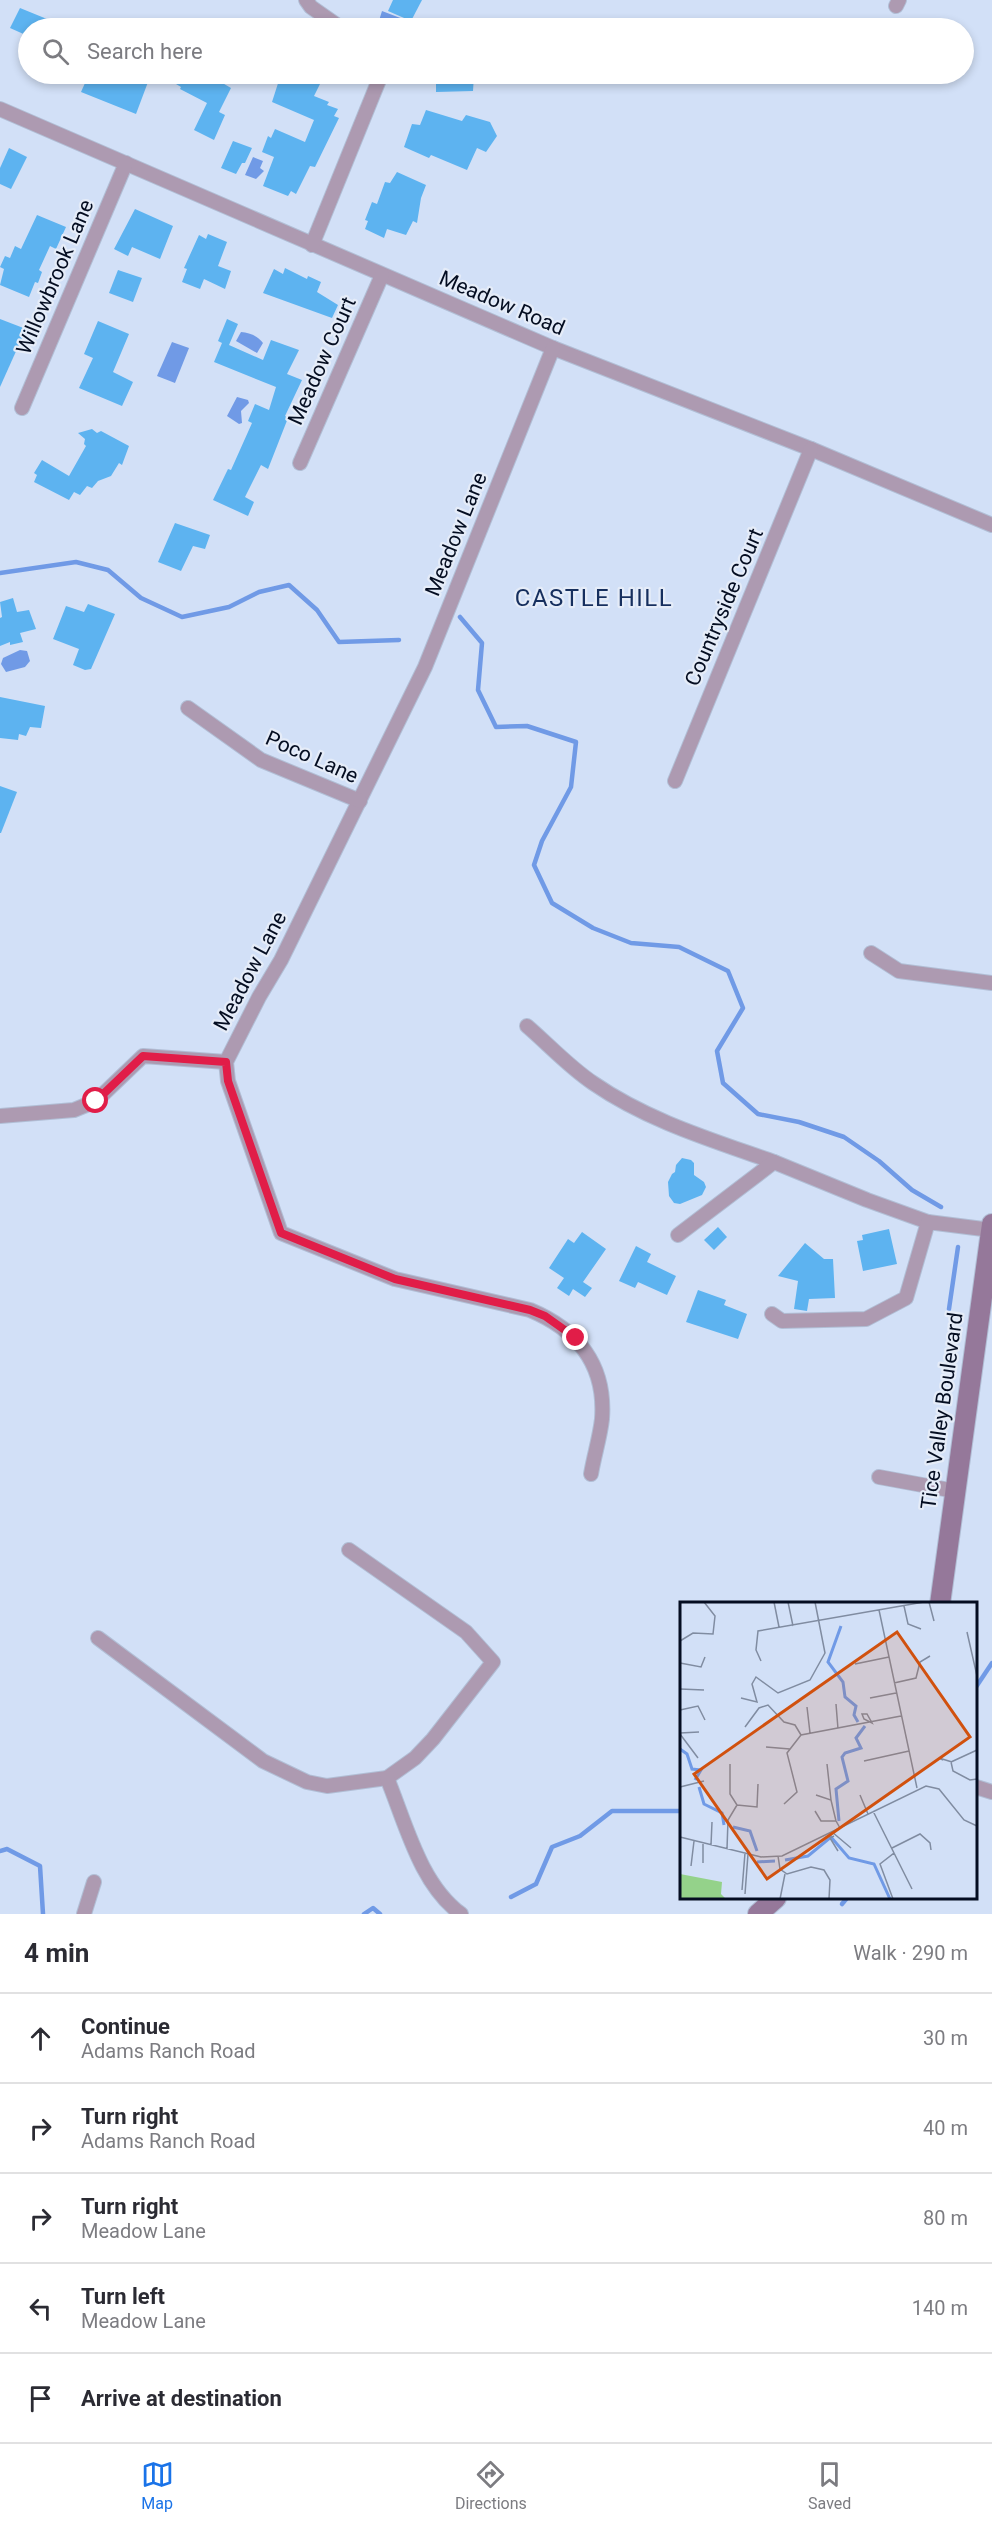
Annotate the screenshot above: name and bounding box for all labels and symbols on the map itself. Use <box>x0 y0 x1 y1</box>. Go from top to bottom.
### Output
street label: Willowbrook Lane <box>12 196 98 358</box>
street label: Meadow Road <box>436 266 568 340</box>
street label: Meadow Court <box>283 293 361 429</box>
street label: Meadow Lane <box>420 469 492 599</box>
street label: Countryside Court <box>680 525 768 689</box>
district label: CASTLE HILL <box>515 584 673 612</box>
street label: Poco Lane <box>262 726 362 788</box>
street label: Meadow Lane <box>209 907 291 1035</box>
route start <box>82 1087 108 1113</box>
street label: Tice Valley Boulevard <box>916 1311 968 1511</box>
route end <box>562 1324 588 1350</box>
inset map <box>680 1602 977 1899</box>

